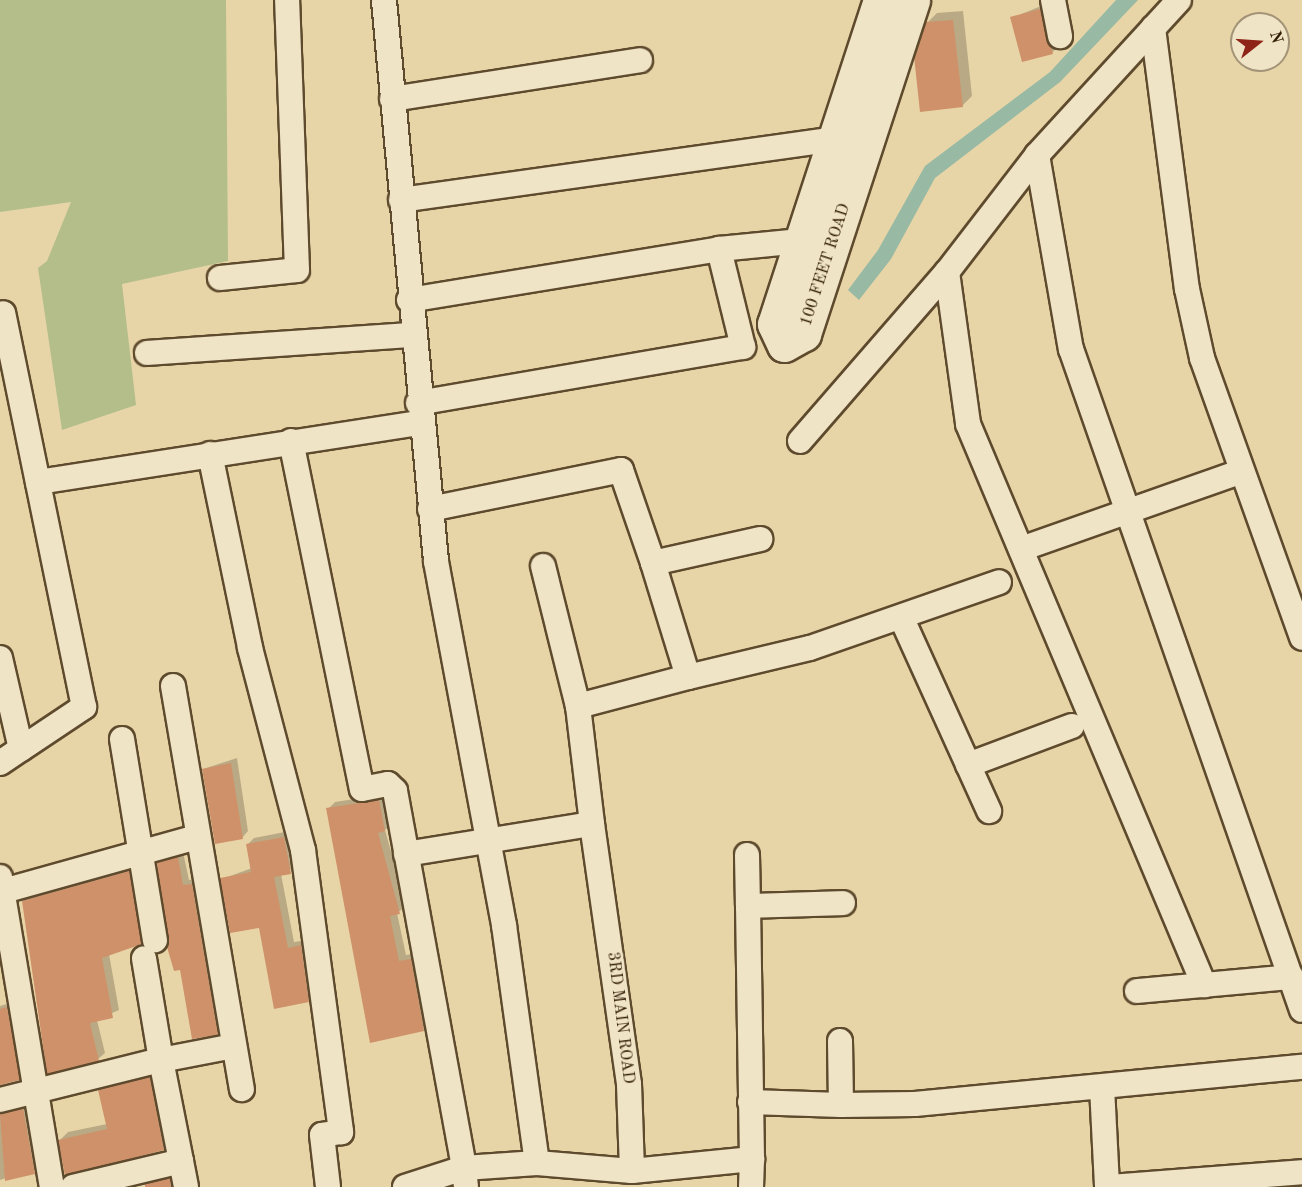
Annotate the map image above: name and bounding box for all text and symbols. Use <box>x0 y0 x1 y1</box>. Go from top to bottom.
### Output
north arrow <box>1230 12 1290 72</box>
text: N <box>1266 29 1285 46</box>
street label: 100 FEET ROAD <box>797 201 855 329</box>
street label: 3RD MAIN ROAD <box>602 951 638 1085</box>

